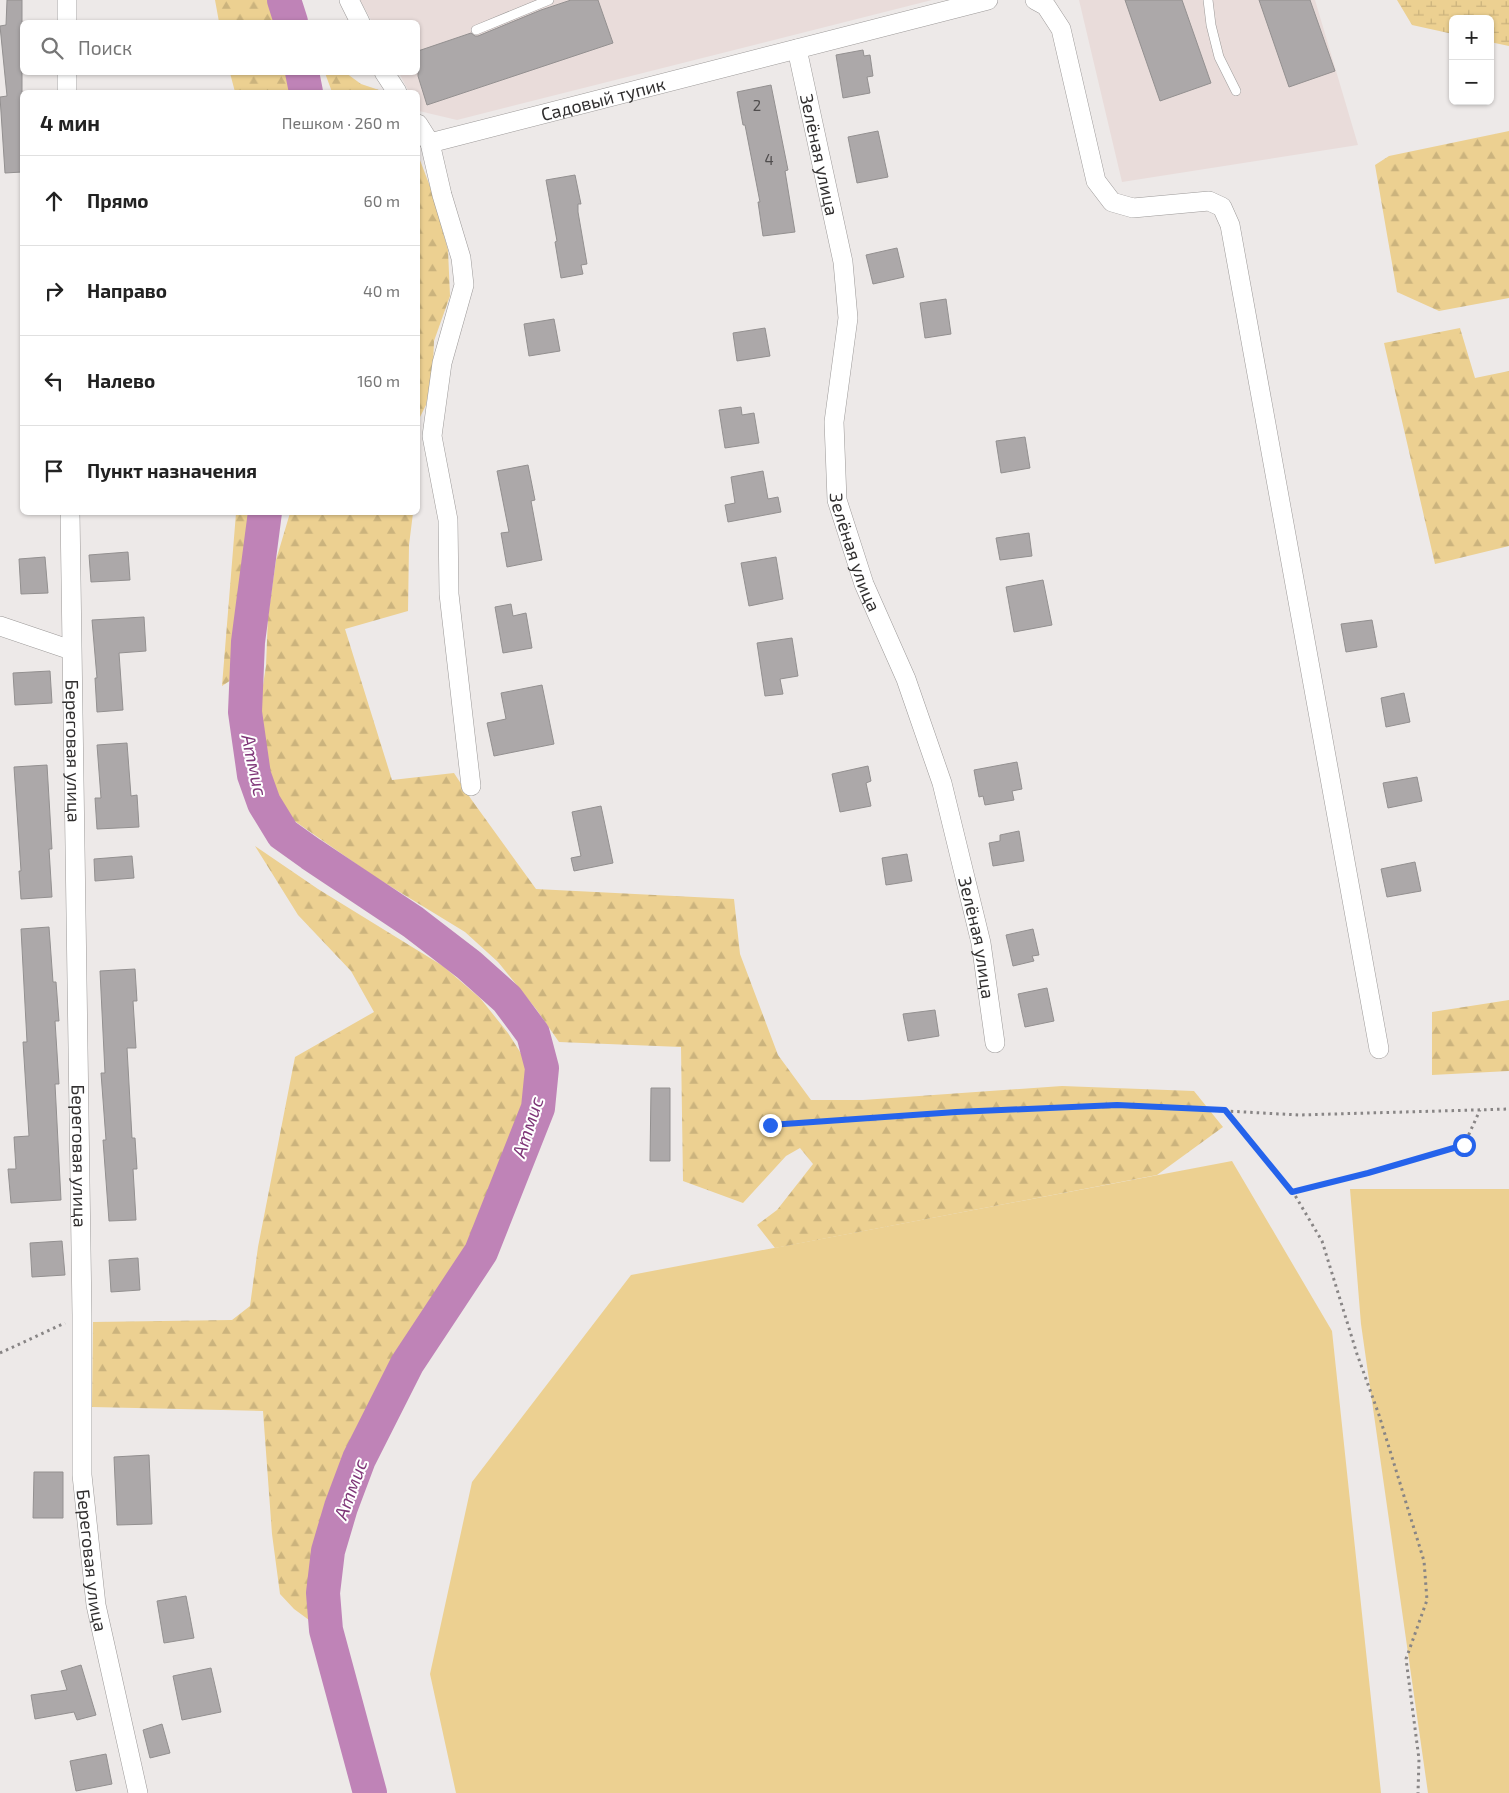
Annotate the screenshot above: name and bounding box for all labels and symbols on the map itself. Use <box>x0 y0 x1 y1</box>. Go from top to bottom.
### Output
street label: Садовый тупик <box>538 72 668 125</box>
street label: Зелёная улица <box>796 92 844 218</box>
house number: 2 <box>753 96 761 114</box>
house number: 4 <box>764 150 774 168</box>
street label: Зелёная улица <box>826 492 886 615</box>
street label: Береговая улица <box>62 679 86 823</box>
water label: Атмис <box>237 731 273 798</box>
street label: Зелёная улица <box>954 874 1000 1000</box>
street label: Береговая улица <box>68 1084 92 1228</box>
water label: Атмис <box>506 1094 548 1161</box>
route end <box>759 1114 782 1137</box>
route start <box>1453 1134 1476 1157</box>
water label: Атмис <box>328 1456 372 1523</box>
street label: Береговая улица <box>73 1488 113 1634</box>

